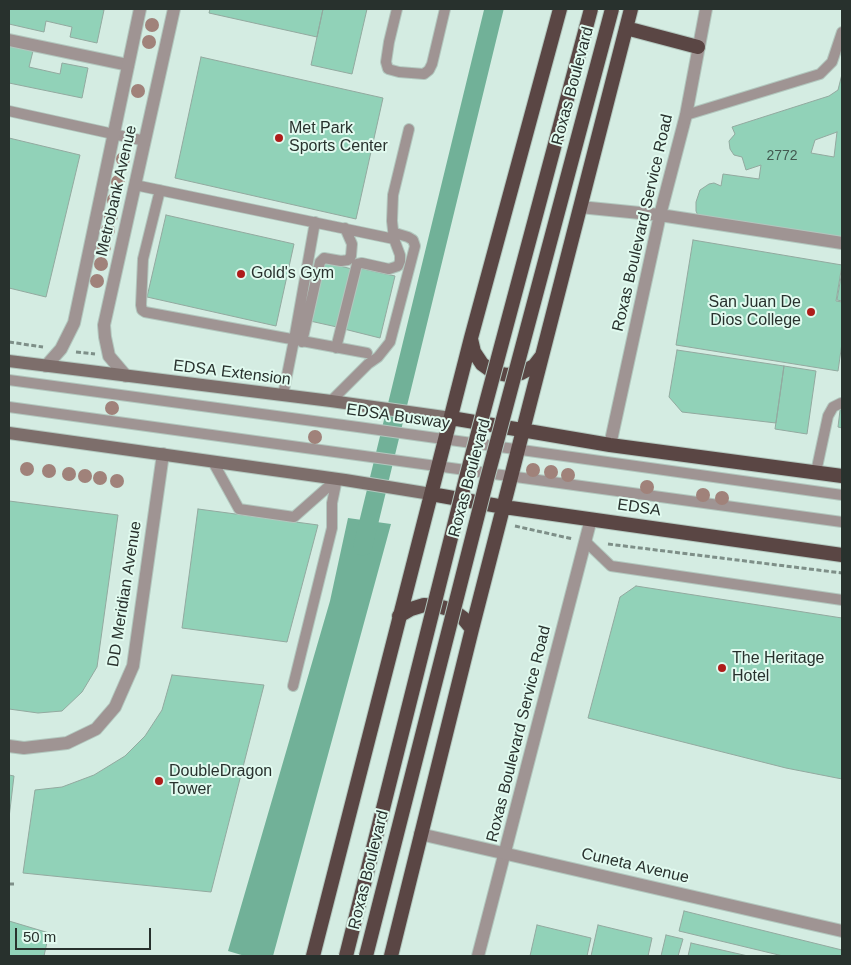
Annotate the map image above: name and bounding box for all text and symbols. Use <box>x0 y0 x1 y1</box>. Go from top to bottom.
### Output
street label: Roxas Boulevard <box>548 25 598 147</box>
street label: Roxas Boulevard Service Road <box>609 113 677 333</box>
place label: Met Park Sports Center <box>289 119 388 157</box>
street label: Metrobank Avenue <box>93 124 141 258</box>
marker: Met Park Sports Center <box>273 132 285 144</box>
house number: 2772 <box>766 148 798 164</box>
place label: Gold's Gym <box>251 264 334 284</box>
marker: Gold's Gym <box>235 268 247 280</box>
place label: San Juan De Dios College <box>708 293 801 331</box>
marker: San Juan De Dios College <box>805 306 817 318</box>
street label: EDSA Extension <box>172 356 292 390</box>
street label: EDSA Busway <box>345 400 451 434</box>
street label: Roxas Boulevard <box>445 417 495 539</box>
street label: EDSA <box>616 495 662 521</box>
street label: DD Meridian Avenue <box>104 520 146 668</box>
street label: Roxas Boulevard Service Road <box>483 624 555 844</box>
place label: The Heritage Hotel <box>732 649 824 687</box>
marker: The Heritage Hotel <box>716 662 728 674</box>
place label: DoubleDragon Tower <box>169 762 272 800</box>
marker: DoubleDragon Tower <box>153 775 165 787</box>
street label: Roxas Boulevard <box>345 809 393 931</box>
street label: Cuneta Avenue <box>579 844 691 888</box>
scale bar <box>18 918 154 950</box>
text: 50 m <box>23 928 56 945</box>

